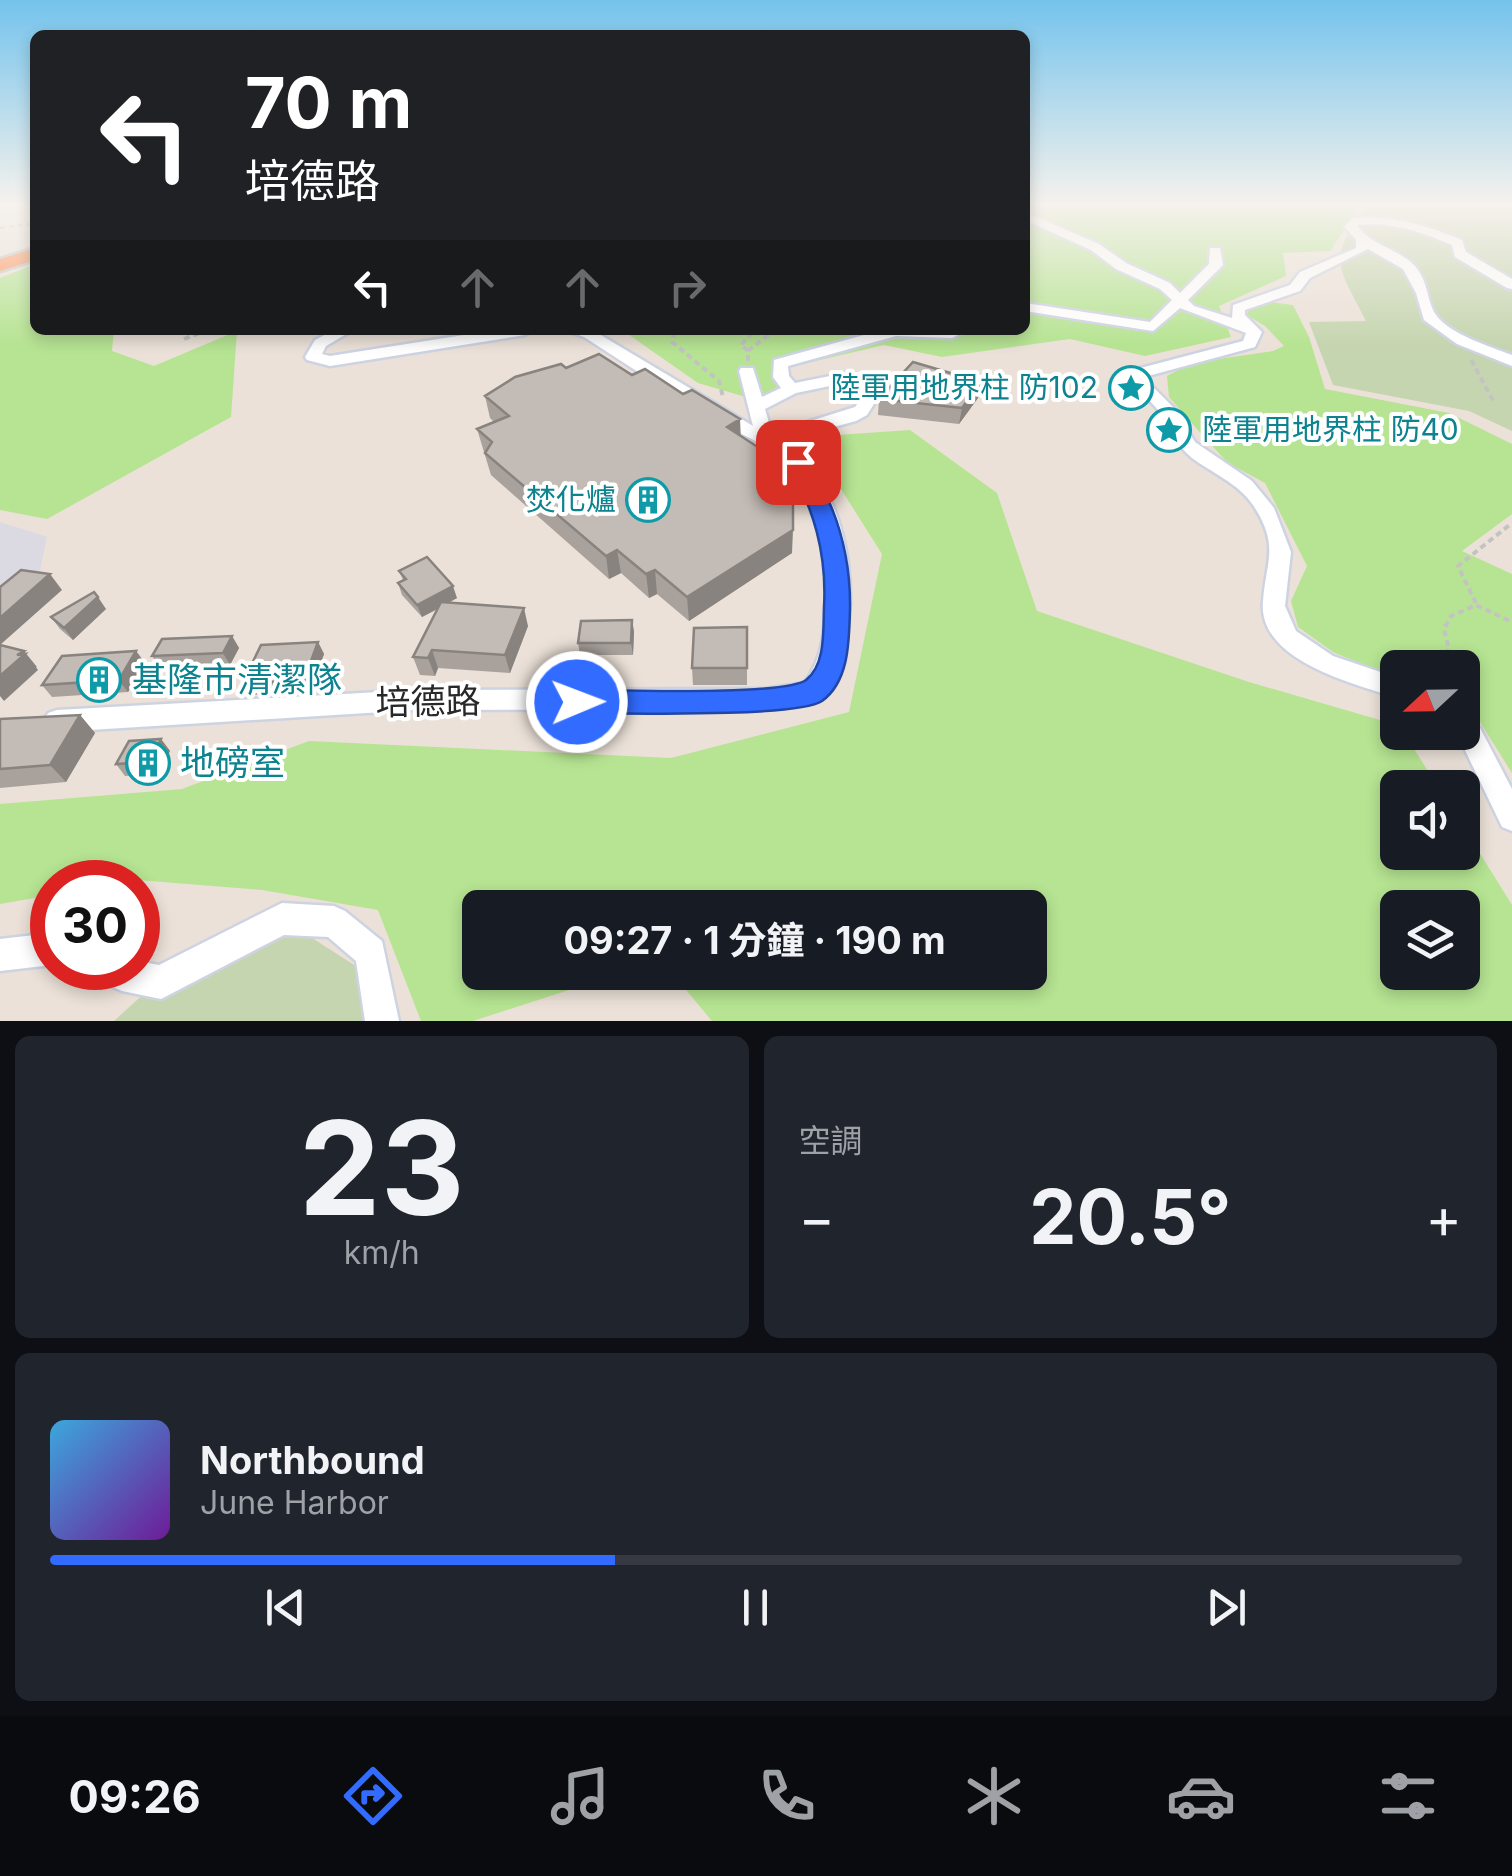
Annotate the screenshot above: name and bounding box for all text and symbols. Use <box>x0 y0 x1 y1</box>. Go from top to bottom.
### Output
text: 70 m <box>245 60 412 145</box>
icon: left <box>80 70 210 200</box>
text: 培德路 <box>245 153 380 208</box>
icon: left <box>345 260 400 315</box>
icon: ahead <box>450 260 505 315</box>
icon: ahead <box>555 260 610 315</box>
icon: right <box>660 260 715 315</box>
place icon: 陸軍用地界柱 防102 <box>1108 365 1154 411</box>
place label: 陸軍用地界柱 防102 <box>830 369 1098 405</box>
place icon: 陸軍用地界柱 防40 <box>1146 407 1192 453</box>
place label: 陸軍用地界柱 防40 <box>1202 411 1459 447</box>
pin <box>756 420 841 505</box>
icon: arrive <box>771 435 826 490</box>
building icon: 焚化爐 <box>625 477 671 523</box>
place label: 焚化爐 <box>526 481 616 517</box>
position arrow <box>525 650 629 754</box>
north arrow <box>1380 650 1480 750</box>
map controls <box>1380 650 1480 990</box>
building icon: 基隆市清潔隊 <box>76 657 122 703</box>
place label: 基隆市清潔隊 <box>132 658 342 700</box>
street label: 培德路 <box>375 679 481 723</box>
building icon: 地磅室 <box>125 740 171 786</box>
place label: 地磅室 <box>180 741 285 783</box>
button: sound <box>1380 770 1480 870</box>
speed limit sign: 30 <box>30 860 160 990</box>
button: layers <box>1380 890 1480 990</box>
text: 09:27 · 1 分鐘 · 190 m <box>563 917 946 963</box>
text: 23 <box>299 1089 465 1246</box>
text: 空調 <box>799 1121 863 1160</box>
text: 20.5° <box>1029 1171 1231 1262</box>
text: − <box>799 1185 835 1251</box>
text: + <box>1426 1185 1462 1251</box>
text: km/h <box>344 1233 420 1272</box>
text: Northbound <box>200 1437 425 1483</box>
text: June Harbor <box>200 1483 389 1522</box>
icon: previous <box>258 1580 313 1635</box>
icon: pause <box>728 1580 783 1635</box>
icon: next <box>1199 1580 1254 1635</box>
icon: directions <box>338 1761 408 1831</box>
icon: music <box>545 1761 615 1831</box>
icon: phone <box>752 1761 822 1831</box>
icon: climate <box>959 1761 1029 1831</box>
icon: car <box>1166 1761 1236 1831</box>
icon: filters <box>1373 1761 1443 1831</box>
text: 09:26 <box>69 1769 201 1824</box>

